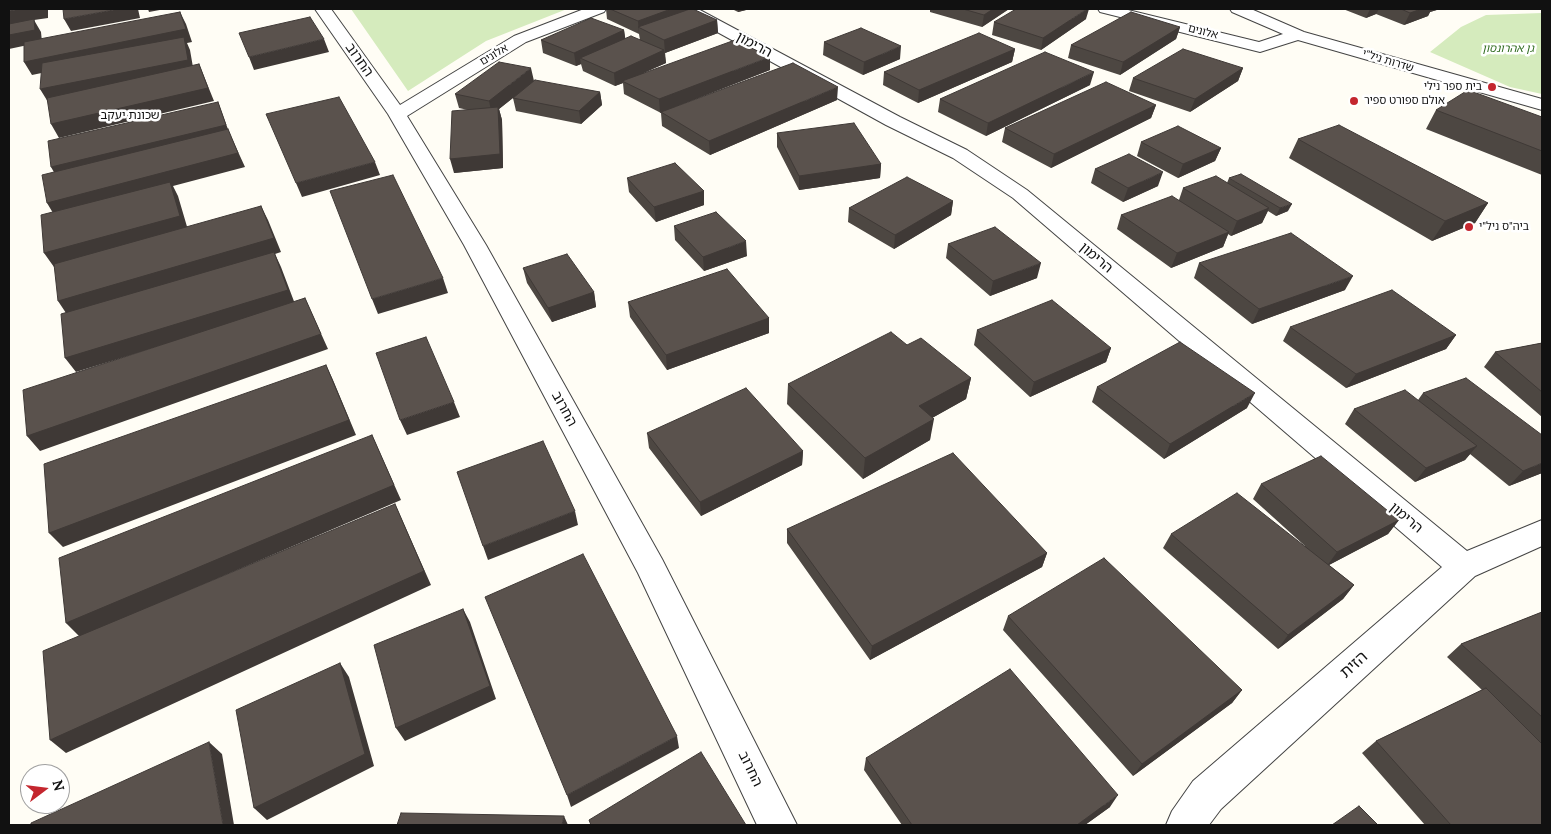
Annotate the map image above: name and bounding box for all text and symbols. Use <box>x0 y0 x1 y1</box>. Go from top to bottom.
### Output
street label: אלונים <box>1187 22 1219 42</box>
street label: הרימון <box>733 29 775 61</box>
street label: החרוב <box>341 40 377 80</box>
street label: אלונים <box>478 42 510 68</box>
park label: גן אהרונסון <box>1482 42 1534 56</box>
street label: שדרות ניל"י <box>1361 47 1415 75</box>
place label: בית ספר נילי <box>1424 80 1482 94</box>
marker: בית ספר נילי <box>1486 81 1498 93</box>
place label: אולם ספורט ספיר <box>1364 94 1445 108</box>
marker: אולם ספורט ספיר <box>1348 95 1360 107</box>
district label: שכונת יעקב <box>100 109 160 123</box>
place label: ביה"ס ניל"י <box>1479 220 1529 234</box>
marker: ביה"ס ניל"י <box>1463 221 1475 233</box>
street label: הרימון <box>1076 239 1116 277</box>
street label: החרוב <box>548 389 580 429</box>
street label: הרימון <box>1386 499 1426 537</box>
street label: הזית <box>1336 648 1372 682</box>
street label: החרוב <box>734 748 766 790</box>
north arrow <box>20 764 70 814</box>
text: N <box>48 778 69 793</box>

